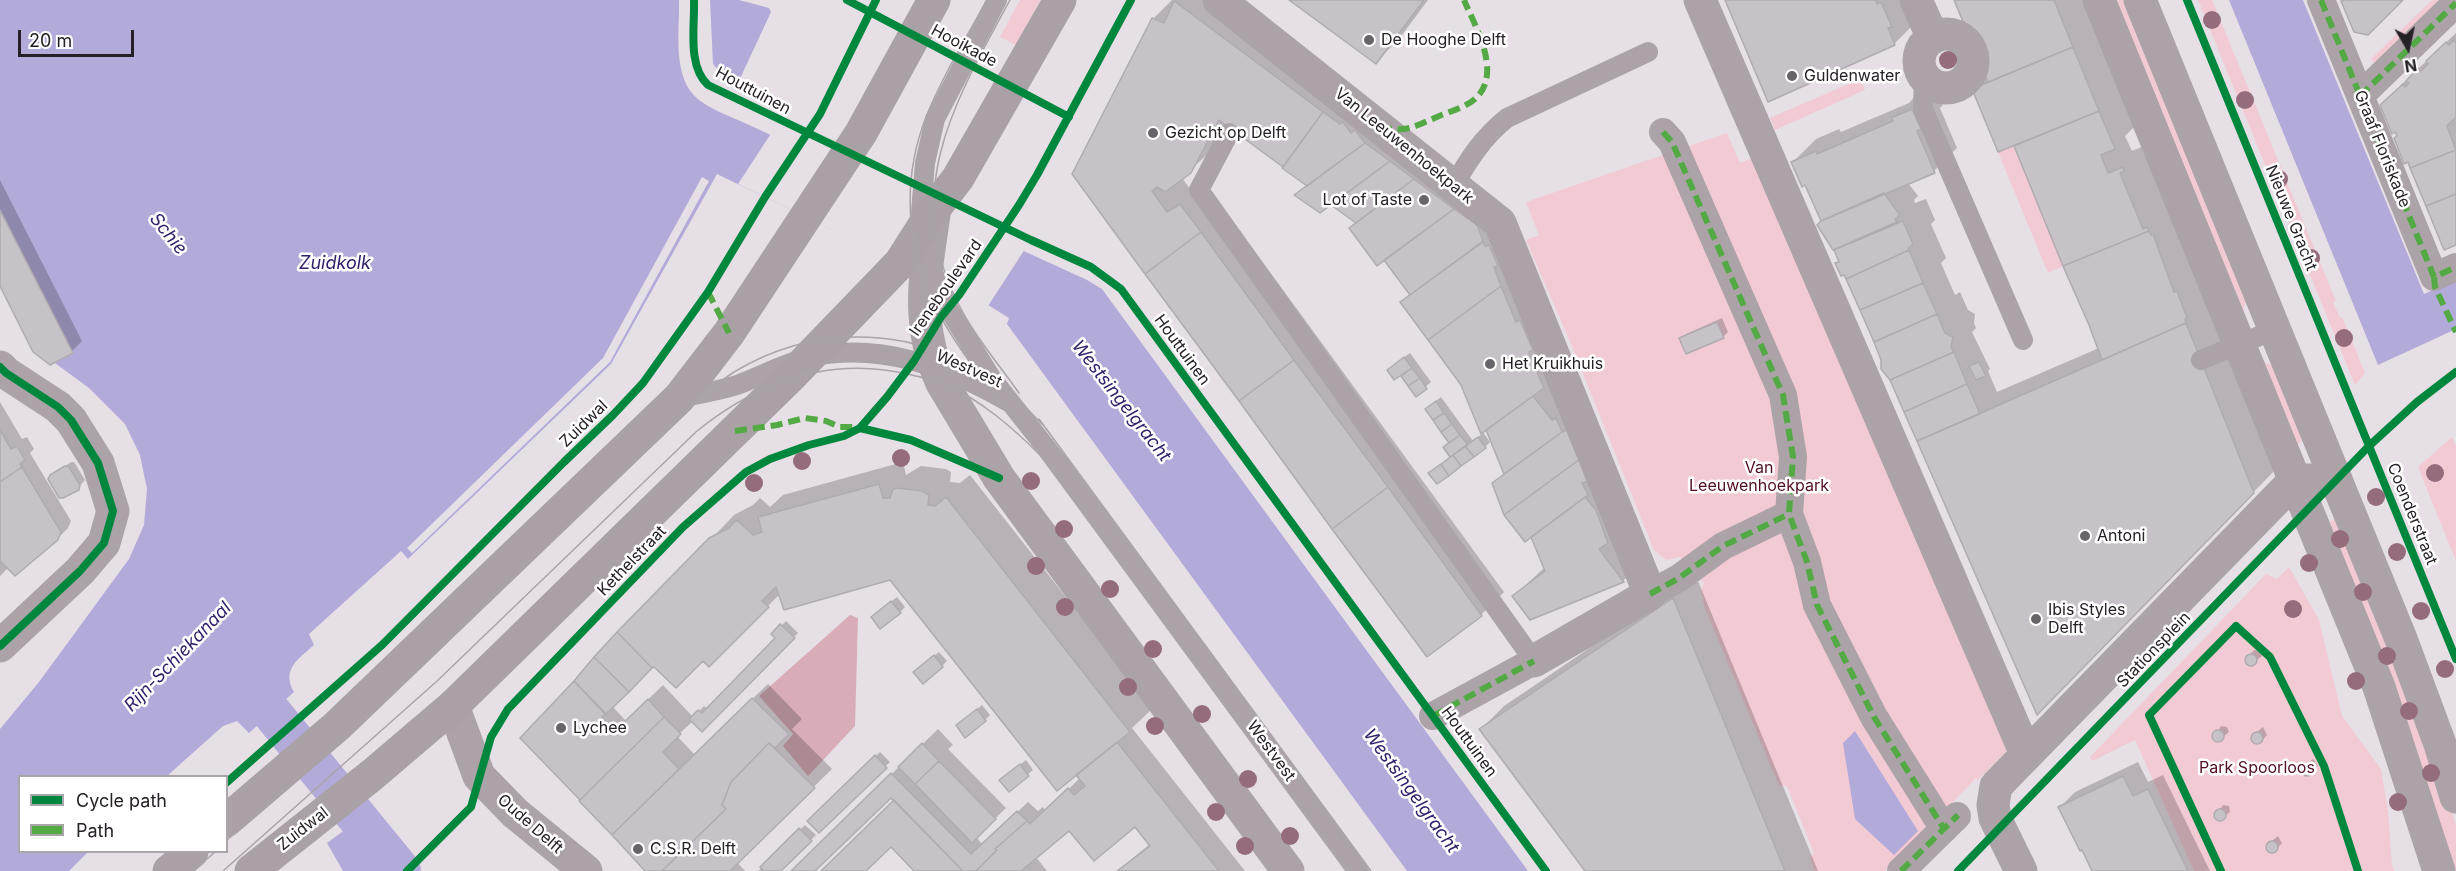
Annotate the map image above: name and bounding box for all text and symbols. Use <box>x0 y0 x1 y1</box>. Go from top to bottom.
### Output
scale bar <box>21 18 136 56</box>
north arrow <box>2378 18 2438 78</box>
street label: Hooikade <box>928 21 1000 71</box>
text: 20 m <box>29 30 72 51</box>
place label: De Hooghe Delft <box>1381 30 1506 50</box>
marker: De Hooghe Delft <box>1362 33 1376 47</box>
text: N <box>2403 55 2418 77</box>
street label: Houttuinen <box>712 63 794 119</box>
place label: Guldenwater <box>1804 66 1900 86</box>
marker: Guldenwater <box>1785 69 1799 83</box>
street label: Van Leeuwenhoekpark <box>1331 84 1477 208</box>
street label: Graaf Floriskade <box>2350 88 2414 210</box>
place label: Gezicht op Delft <box>1165 123 1286 143</box>
marker: Gezicht op Delft <box>1146 126 1160 140</box>
street label: Nieuwe Gracht <box>2261 162 2321 274</box>
place label: Lot of Taste <box>1323 190 1412 210</box>
marker: Lot of Taste <box>1417 193 1431 207</box>
water label: Schie <box>145 209 191 259</box>
street label: Ireneboulevard <box>906 236 986 340</box>
water label: Zuidkolk <box>299 253 371 275</box>
street label: Houttuinen <box>1150 311 1214 389</box>
water label: Westsingelgracht <box>1067 336 1175 466</box>
street label: Westvest <box>933 346 1005 392</box>
place label: Het Kruikhuis <box>1502 354 1603 374</box>
marker: Het Kruikhuis <box>1483 357 1497 371</box>
street label: Zuidwal <box>556 397 612 451</box>
park label: Van Leeuwenhoekpark <box>1689 458 1829 496</box>
street label: Coenderstraat <box>2383 460 2441 568</box>
street label: Kethelstraat <box>594 522 670 600</box>
place label: Antoni <box>2097 526 2145 546</box>
marker: Antoni <box>2078 529 2092 543</box>
water label: Rijn-Schiekanaal <box>120 598 236 716</box>
place label: Ibis Styles Delft <box>2048 600 2125 638</box>
street label: Stationsplein <box>2113 608 2195 692</box>
marker: Ibis Styles Delft <box>2029 612 2043 626</box>
street label: Houttuinen <box>1437 703 1501 781</box>
street label: Westvest <box>1243 717 1299 785</box>
place label: Lychee <box>573 718 627 738</box>
marker: Lychee <box>554 721 568 735</box>
water label: Westsingelgracht <box>1359 725 1463 857</box>
park label: Park Spoorloos <box>2199 758 2315 778</box>
legend <box>18 775 228 853</box>
text: Cycle path <box>76 790 167 811</box>
street label: Oude Delft <box>493 790 567 858</box>
street label: Zuidwal <box>274 803 332 855</box>
text: Path <box>76 820 114 841</box>
place label: C.S.R. Delft <box>650 839 736 859</box>
marker: C.S.R. Delft <box>631 842 645 856</box>

